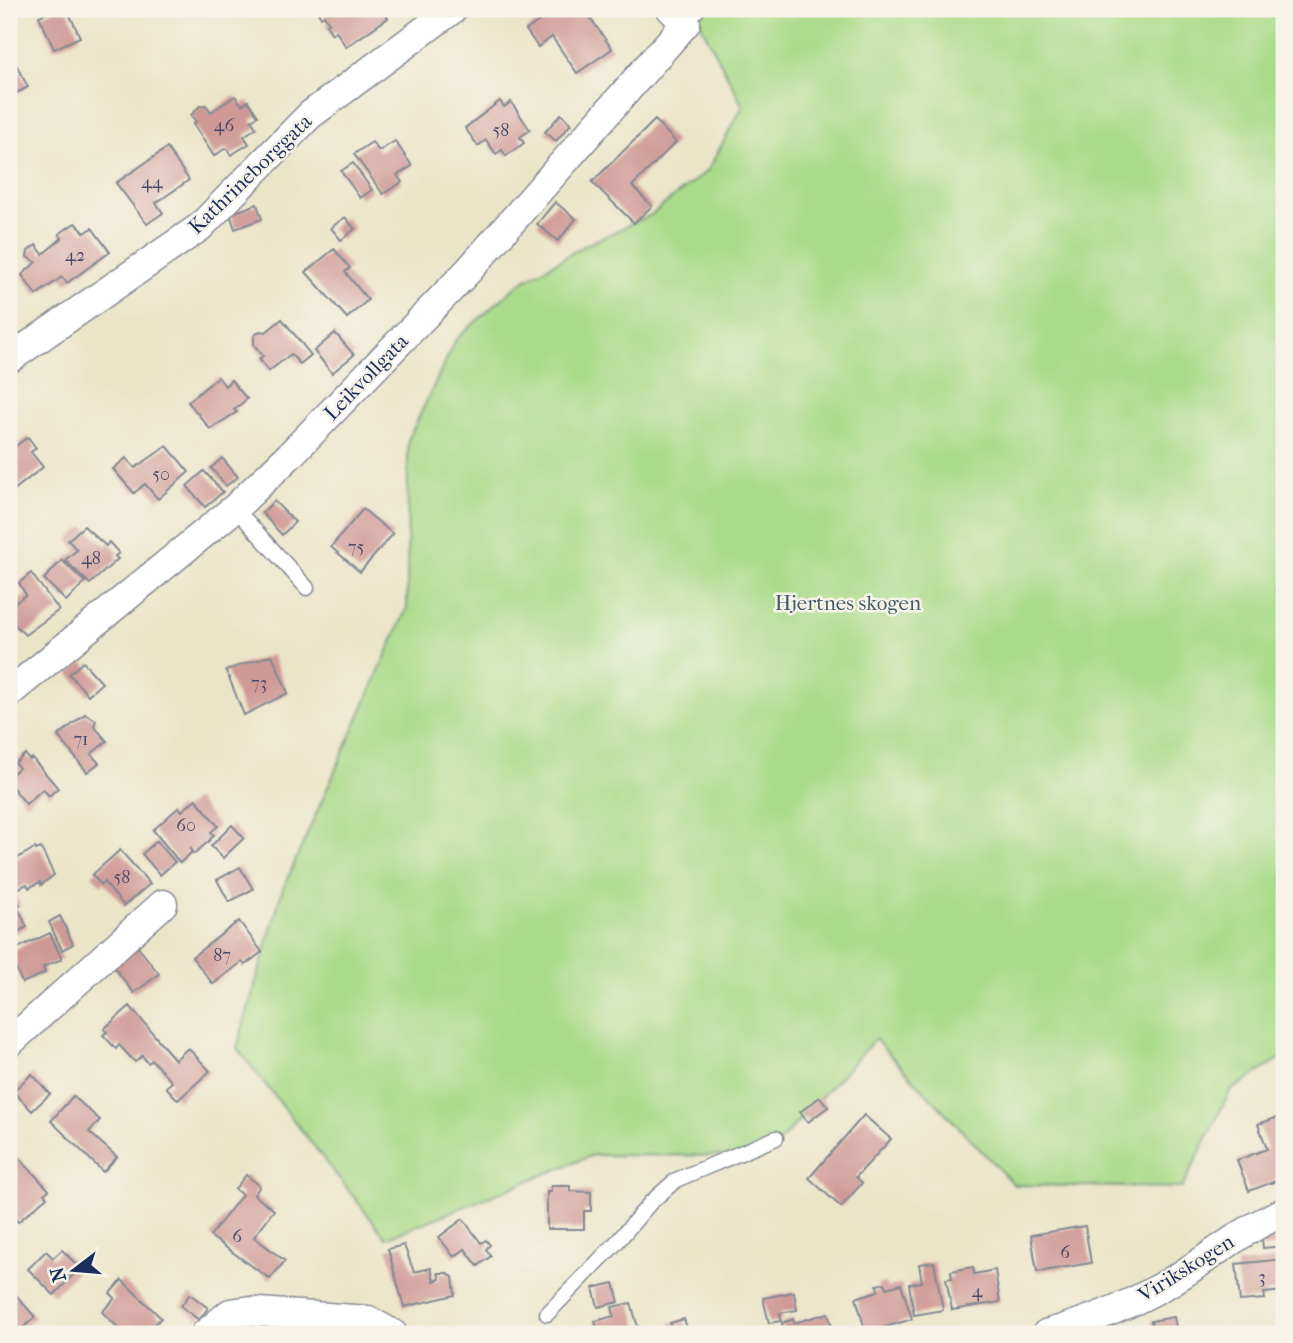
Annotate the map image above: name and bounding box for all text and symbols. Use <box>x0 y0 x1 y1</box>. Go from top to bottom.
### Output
street label: Kathrineborggata <box>183 109 317 239</box>
house number: 46 <box>214 115 234 136</box>
house number: 58 <box>493 120 509 141</box>
house number: 44 <box>141 172 163 193</box>
house number: 42 <box>65 245 85 266</box>
street label: Leikvollgata <box>319 329 413 425</box>
house number: 50 <box>152 464 170 485</box>
house number: 75 <box>348 537 364 558</box>
house number: 48 <box>81 548 101 569</box>
park label: Hjertnes skogen <box>775 591 921 615</box>
house number: 73 <box>251 673 267 694</box>
house number: 71 <box>73 729 89 750</box>
house number: 60 <box>176 815 196 836</box>
house number: 58 <box>114 867 130 888</box>
house number: 87 <box>213 945 231 966</box>
house number: 6 <box>232 1226 242 1247</box>
street label: Virikskogen <box>1133 1229 1238 1307</box>
north arrow <box>38 1234 108 1304</box>
house number: 6 <box>1060 1242 1070 1263</box>
text: N <box>46 1264 71 1284</box>
house number: 3 <box>1258 1267 1266 1288</box>
house number: 4 <box>972 1281 983 1302</box>

